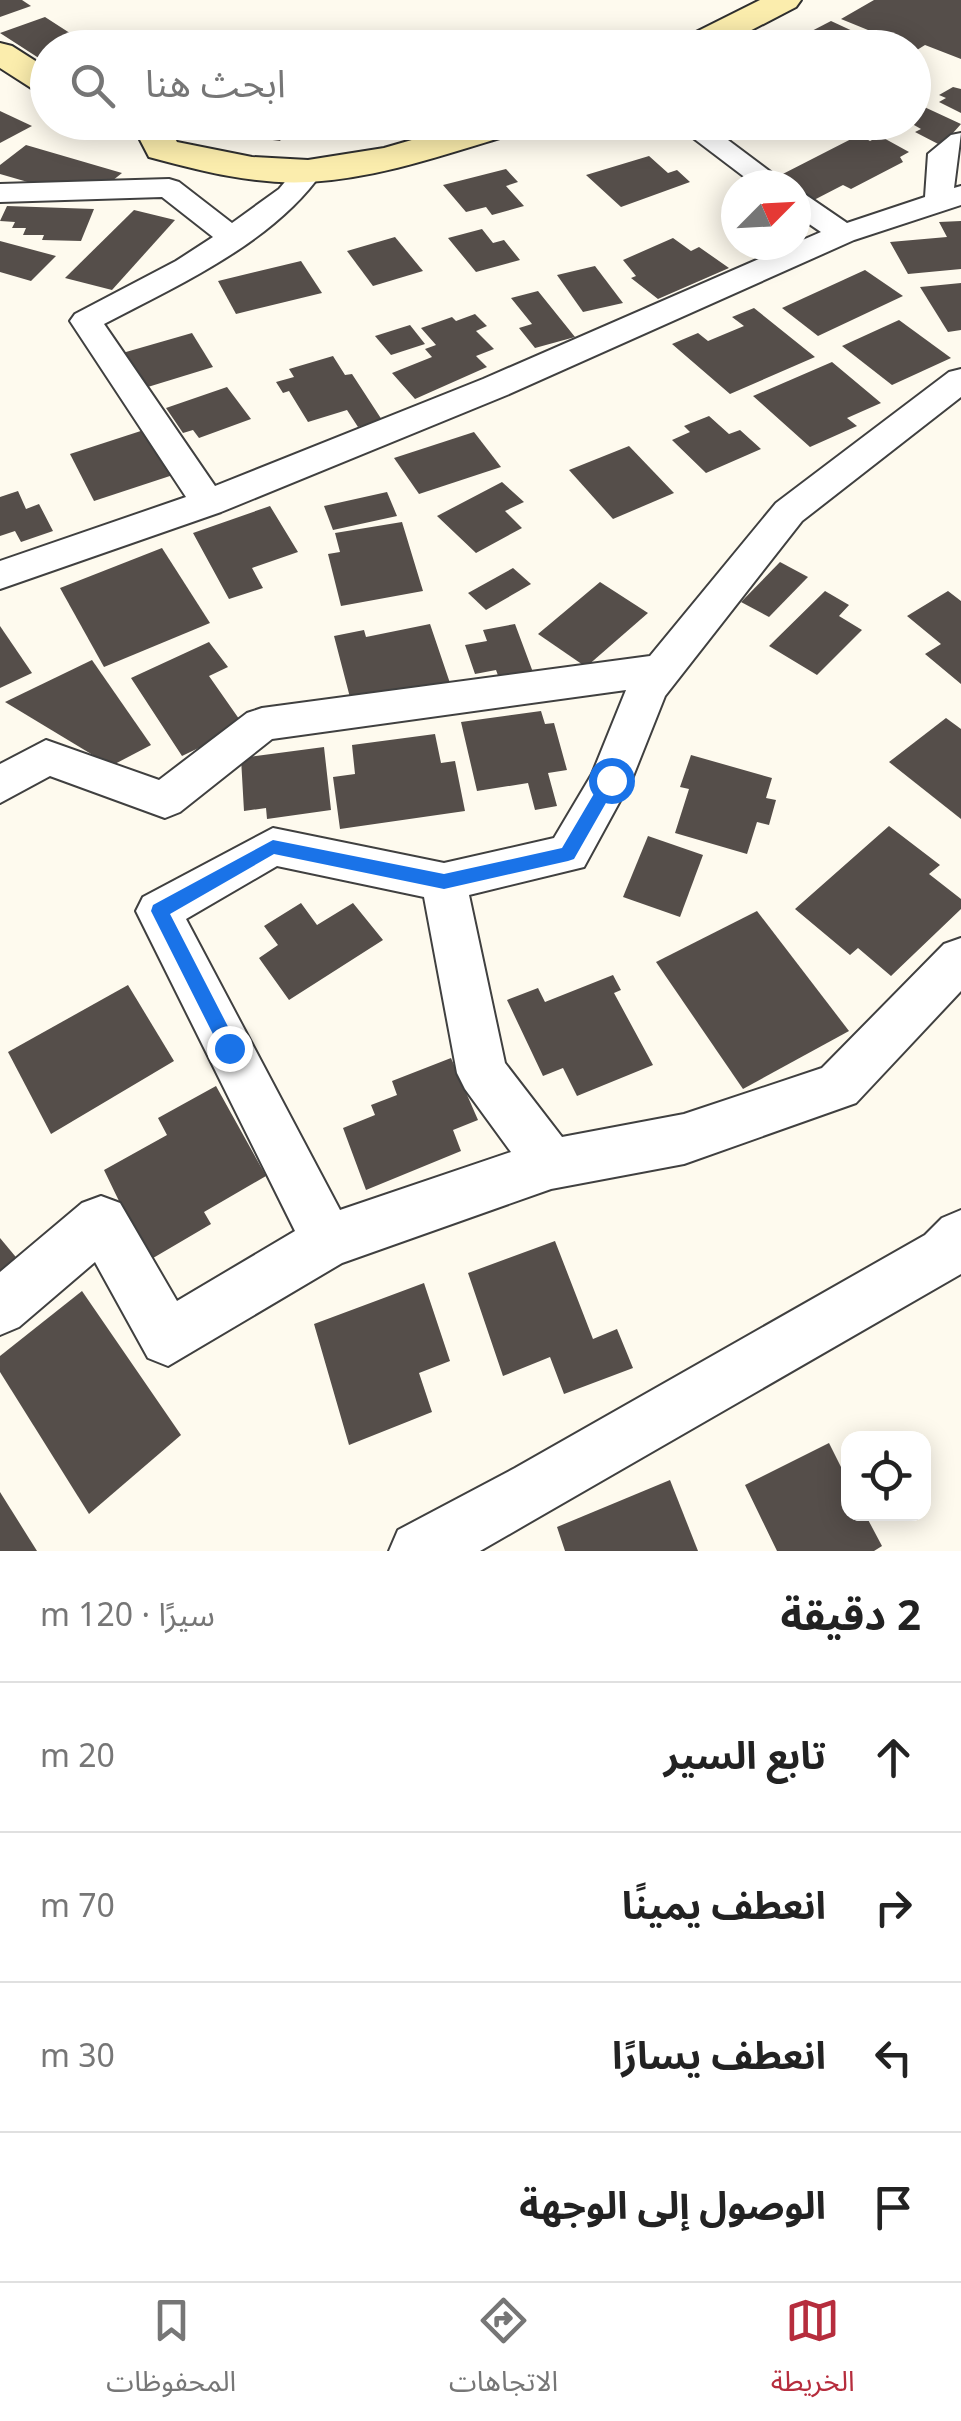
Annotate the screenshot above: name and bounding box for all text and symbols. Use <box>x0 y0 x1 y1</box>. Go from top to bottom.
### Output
search box <box>30 30 931 140</box>
text: ابحث هنا <box>145 45 286 125</box>
icon: search <box>65 58 120 113</box>
north arrow <box>721 170 811 260</box>
route start <box>589 758 635 804</box>
route end <box>207 1026 253 1072</box>
map controls <box>841 1431 931 1521</box>
button: locate <box>841 1431 931 1521</box>
text: 2 دقيقة <box>780 1572 921 1661</box>
text: سيرًا · 120 m <box>40 1582 215 1650</box>
text: تابع السير <box>664 1717 826 1797</box>
text: 20 m <box>40 1723 115 1791</box>
icon: ahead <box>866 1730 921 1785</box>
text: انعطف يمينًا <box>622 1867 826 1947</box>
text: 70 m <box>40 1873 115 1941</box>
icon: right <box>866 1880 921 1935</box>
text: انعطف يسارًا <box>612 2017 826 2097</box>
text: 30 m <box>40 2023 115 2091</box>
icon: left <box>866 2030 921 2085</box>
text: الوصول إلى الوجهة <box>519 2167 826 2247</box>
icon: arrive <box>866 2180 921 2235</box>
tab: المحفوظات <box>106 2293 236 2412</box>
tab: الاتجاهات <box>449 2293 558 2412</box>
tab: الخريطة <box>771 2293 855 2412</box>

